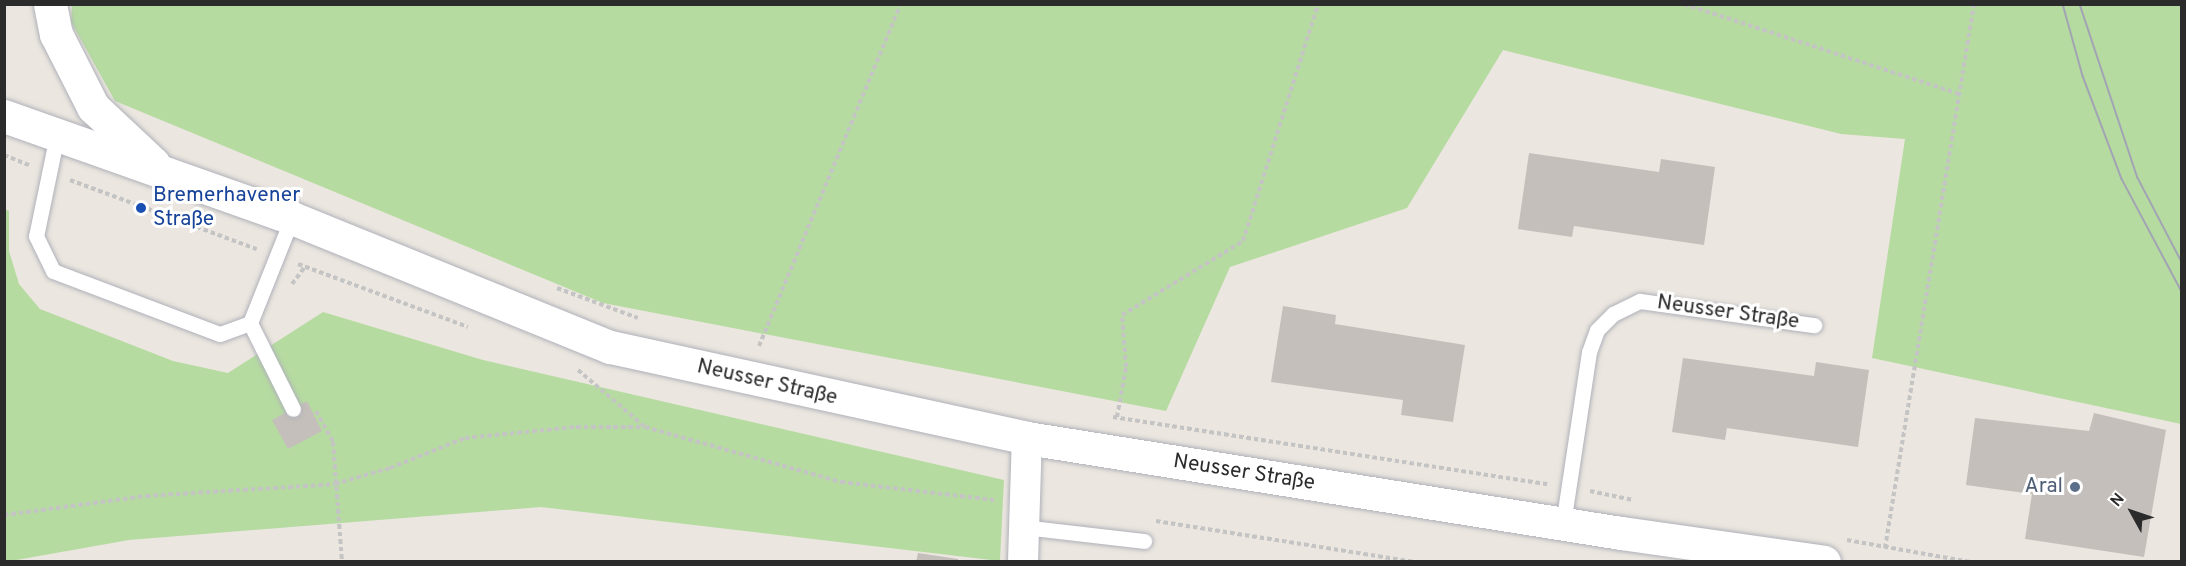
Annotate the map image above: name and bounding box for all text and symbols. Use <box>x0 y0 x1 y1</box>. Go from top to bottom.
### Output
place label: Bremerhavener Straße <box>153 183 301 233</box>
marker: Bremerhavener Straße <box>134 201 148 215</box>
street label: Neusser Straße <box>1655 291 1801 335</box>
street label: Neusser Straße <box>694 355 840 411</box>
street label: Neusser Straße <box>1171 449 1317 497</box>
place label: Aral <box>2024 474 2063 500</box>
marker: Aral <box>2068 480 2082 494</box>
north arrow <box>2102 482 2162 542</box>
text: N <box>2107 490 2130 511</box>

